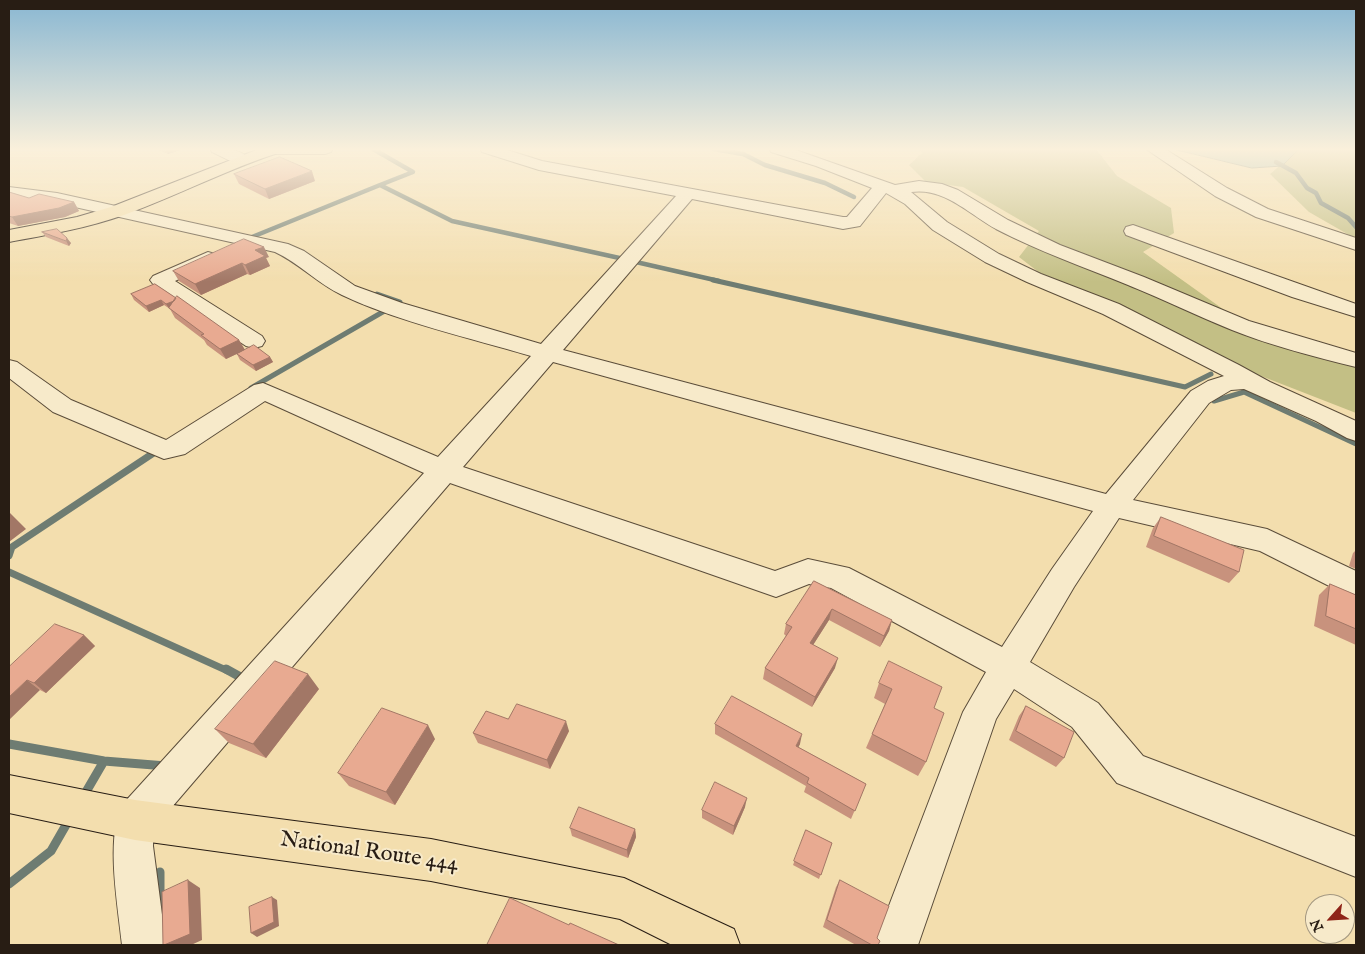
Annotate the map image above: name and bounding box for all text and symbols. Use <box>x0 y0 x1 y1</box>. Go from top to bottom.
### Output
street label: National Route 444 <box>278 827 460 879</box>
north arrow <box>1305 894 1355 944</box>
text: N <box>1307 916 1328 935</box>

